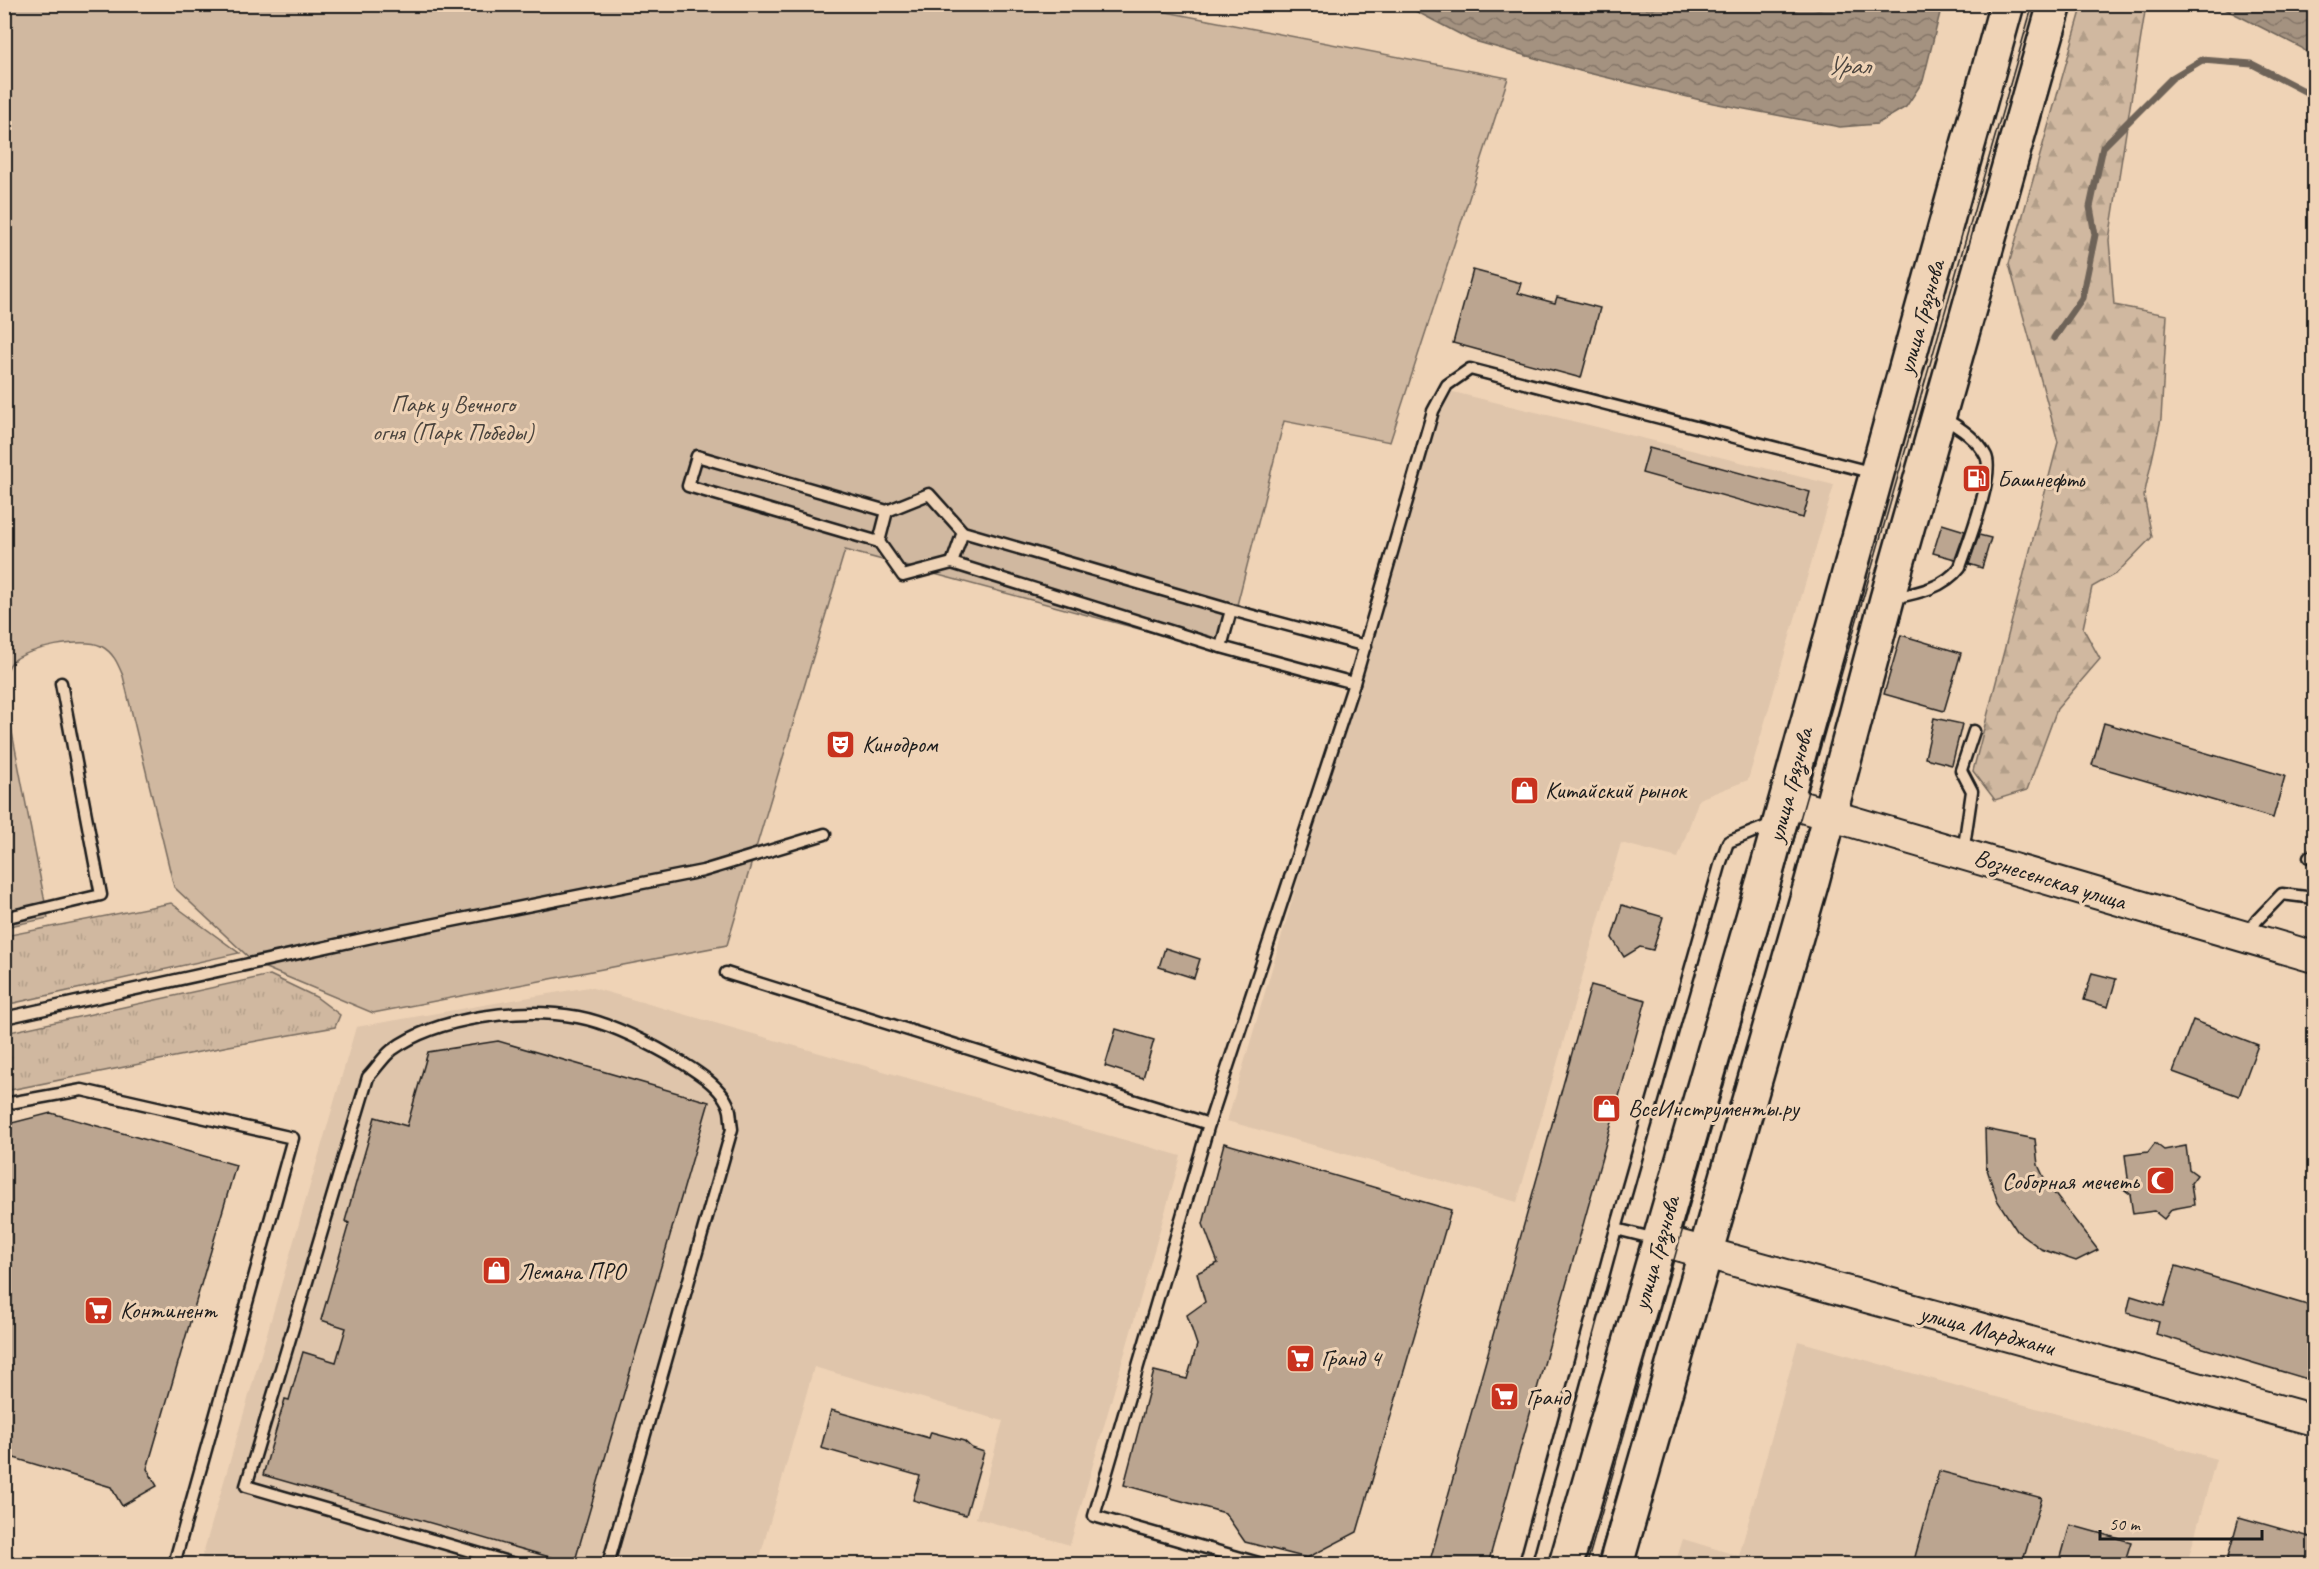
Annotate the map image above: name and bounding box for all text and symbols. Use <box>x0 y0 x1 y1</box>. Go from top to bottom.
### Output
water label: Урал <box>1827 49 1873 82</box>
street label: улица Грязнова <box>1890 255 1953 380</box>
park label: Парк у Вечного огня (Парк Победы) <box>372 389 535 447</box>
fuel station icon: Башнефть <box>1960 463 1992 495</box>
place label: Башнефть <box>1997 464 2085 494</box>
street label: улица Грязнова <box>1760 723 1821 848</box>
theatre icon: Кинодром <box>825 728 857 760</box>
place label: Кинодром <box>862 729 939 759</box>
shop icon: Китайский рынок <box>1508 774 1540 806</box>
place label: Китайский рынок <box>1545 775 1688 805</box>
street label: Вознесенская улица <box>1970 842 2131 918</box>
shop icon: ВсеИнструменты.ру <box>1591 1092 1623 1124</box>
place label: ВсеИнструменты.ру <box>1628 1093 1800 1123</box>
mosque icon: Соборная мечеть <box>2144 1165 2176 1197</box>
place label: Соборная мечеть <box>2002 1166 2140 1196</box>
street label: улица Грязнова <box>1625 1191 1688 1316</box>
shop icon: Лемана ПРО <box>481 1255 513 1287</box>
place label: Лемана ПРО <box>518 1256 628 1286</box>
supermarket icon: Континент <box>83 1294 115 1326</box>
place label: Континент <box>120 1295 218 1325</box>
street label: улица Марджани <box>1915 1297 2060 1363</box>
supermarket icon: Гранд 4 <box>1284 1342 1316 1374</box>
place label: Гранд 4 <box>1321 1343 1383 1373</box>
supermarket icon: Гранд <box>1489 1381 1521 1413</box>
place label: Гранд <box>1526 1382 1572 1412</box>
scale bar <box>2100 1503 2262 1541</box>
text: 50 m <box>2109 1513 2142 1535</box>

